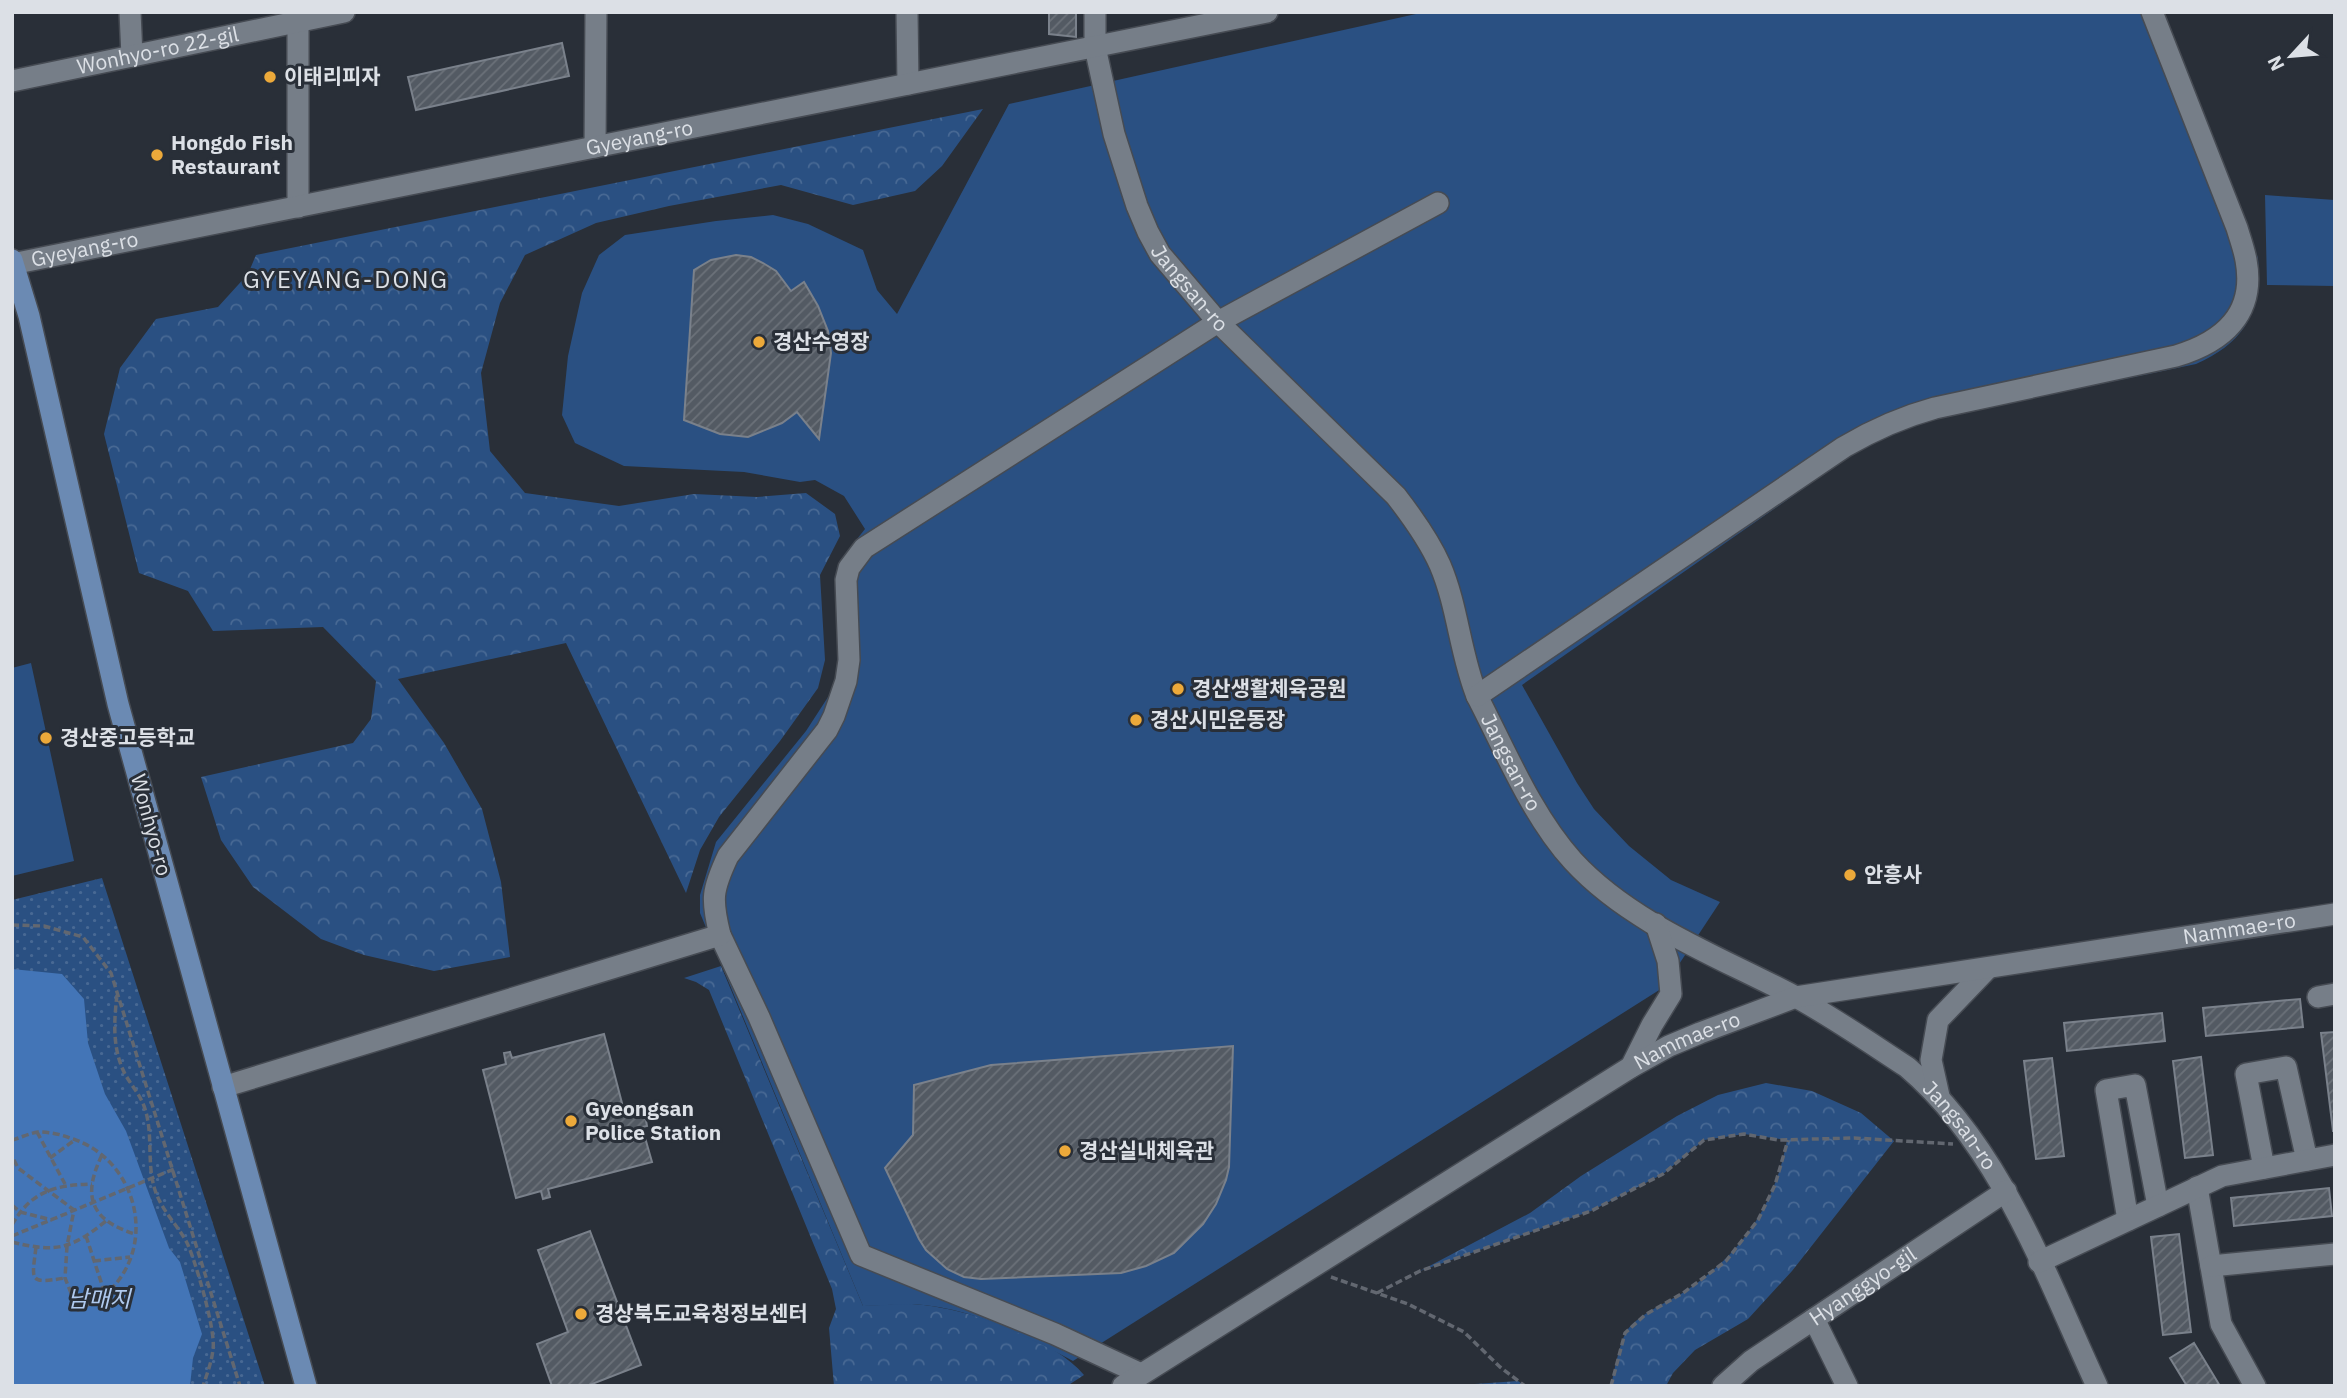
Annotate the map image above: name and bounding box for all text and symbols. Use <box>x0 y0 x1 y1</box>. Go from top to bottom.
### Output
street label: Wonhyo-ro 22-gil <box>74 19 241 80</box>
north arrow <box>2256 21 2326 91</box>
text: N <box>2262 52 2290 75</box>
place label: 이태리피자 <box>284 62 381 90</box>
marker: 이태리피자 <box>262 69 278 85</box>
street label: Gyeyang-ro <box>583 113 695 161</box>
place label: Hongdo Fish Restaurant <box>171 128 293 180</box>
marker: Hongdo Fish Restaurant <box>149 147 165 163</box>
street label: Gyeyang-ro <box>28 224 140 273</box>
street label: Jangsan-ro <box>1145 240 1235 337</box>
district label: GYEYANG-DONG <box>243 263 449 295</box>
place label: 경산수영장 <box>773 327 870 355</box>
marker: 경산수영장 <box>751 334 767 350</box>
place label: 경산생활체육공원 <box>1192 674 1347 702</box>
marker: 경산생활체육공원 <box>1170 681 1186 697</box>
place label: 경산시민운동장 <box>1150 705 1285 733</box>
street label: Jangsan-ro <box>1475 708 1548 816</box>
marker: 경산시민운동장 <box>1128 712 1144 728</box>
place label: 경산중고등학교 <box>60 723 195 751</box>
marker: 경산중고등학교 <box>38 730 54 746</box>
street label: Wonhyo-ro <box>125 771 179 879</box>
place label: 안흥사 <box>1864 860 1922 888</box>
marker: 안흥사 <box>1842 867 1858 883</box>
street label: Nammae-ro <box>2181 905 2297 950</box>
street label: Nammae-ro <box>1628 1004 1744 1076</box>
street label: Jangsan-ro <box>1917 1074 2004 1175</box>
place label: Gyeongsan Police Station <box>585 1094 721 1146</box>
marker: Gyeongsan Police Station <box>563 1113 579 1129</box>
place label: 경산실내체육관 <box>1079 1136 1214 1164</box>
marker: 경산실내체육관 <box>1057 1143 1073 1159</box>
street label: Hyanggyo-gil <box>1803 1240 1922 1331</box>
water label: 남매지 <box>67 1283 133 1313</box>
place label: 경상북도교육청정보센터 <box>595 1299 808 1327</box>
marker: 경상북도교육청정보센터 <box>573 1306 589 1322</box>

